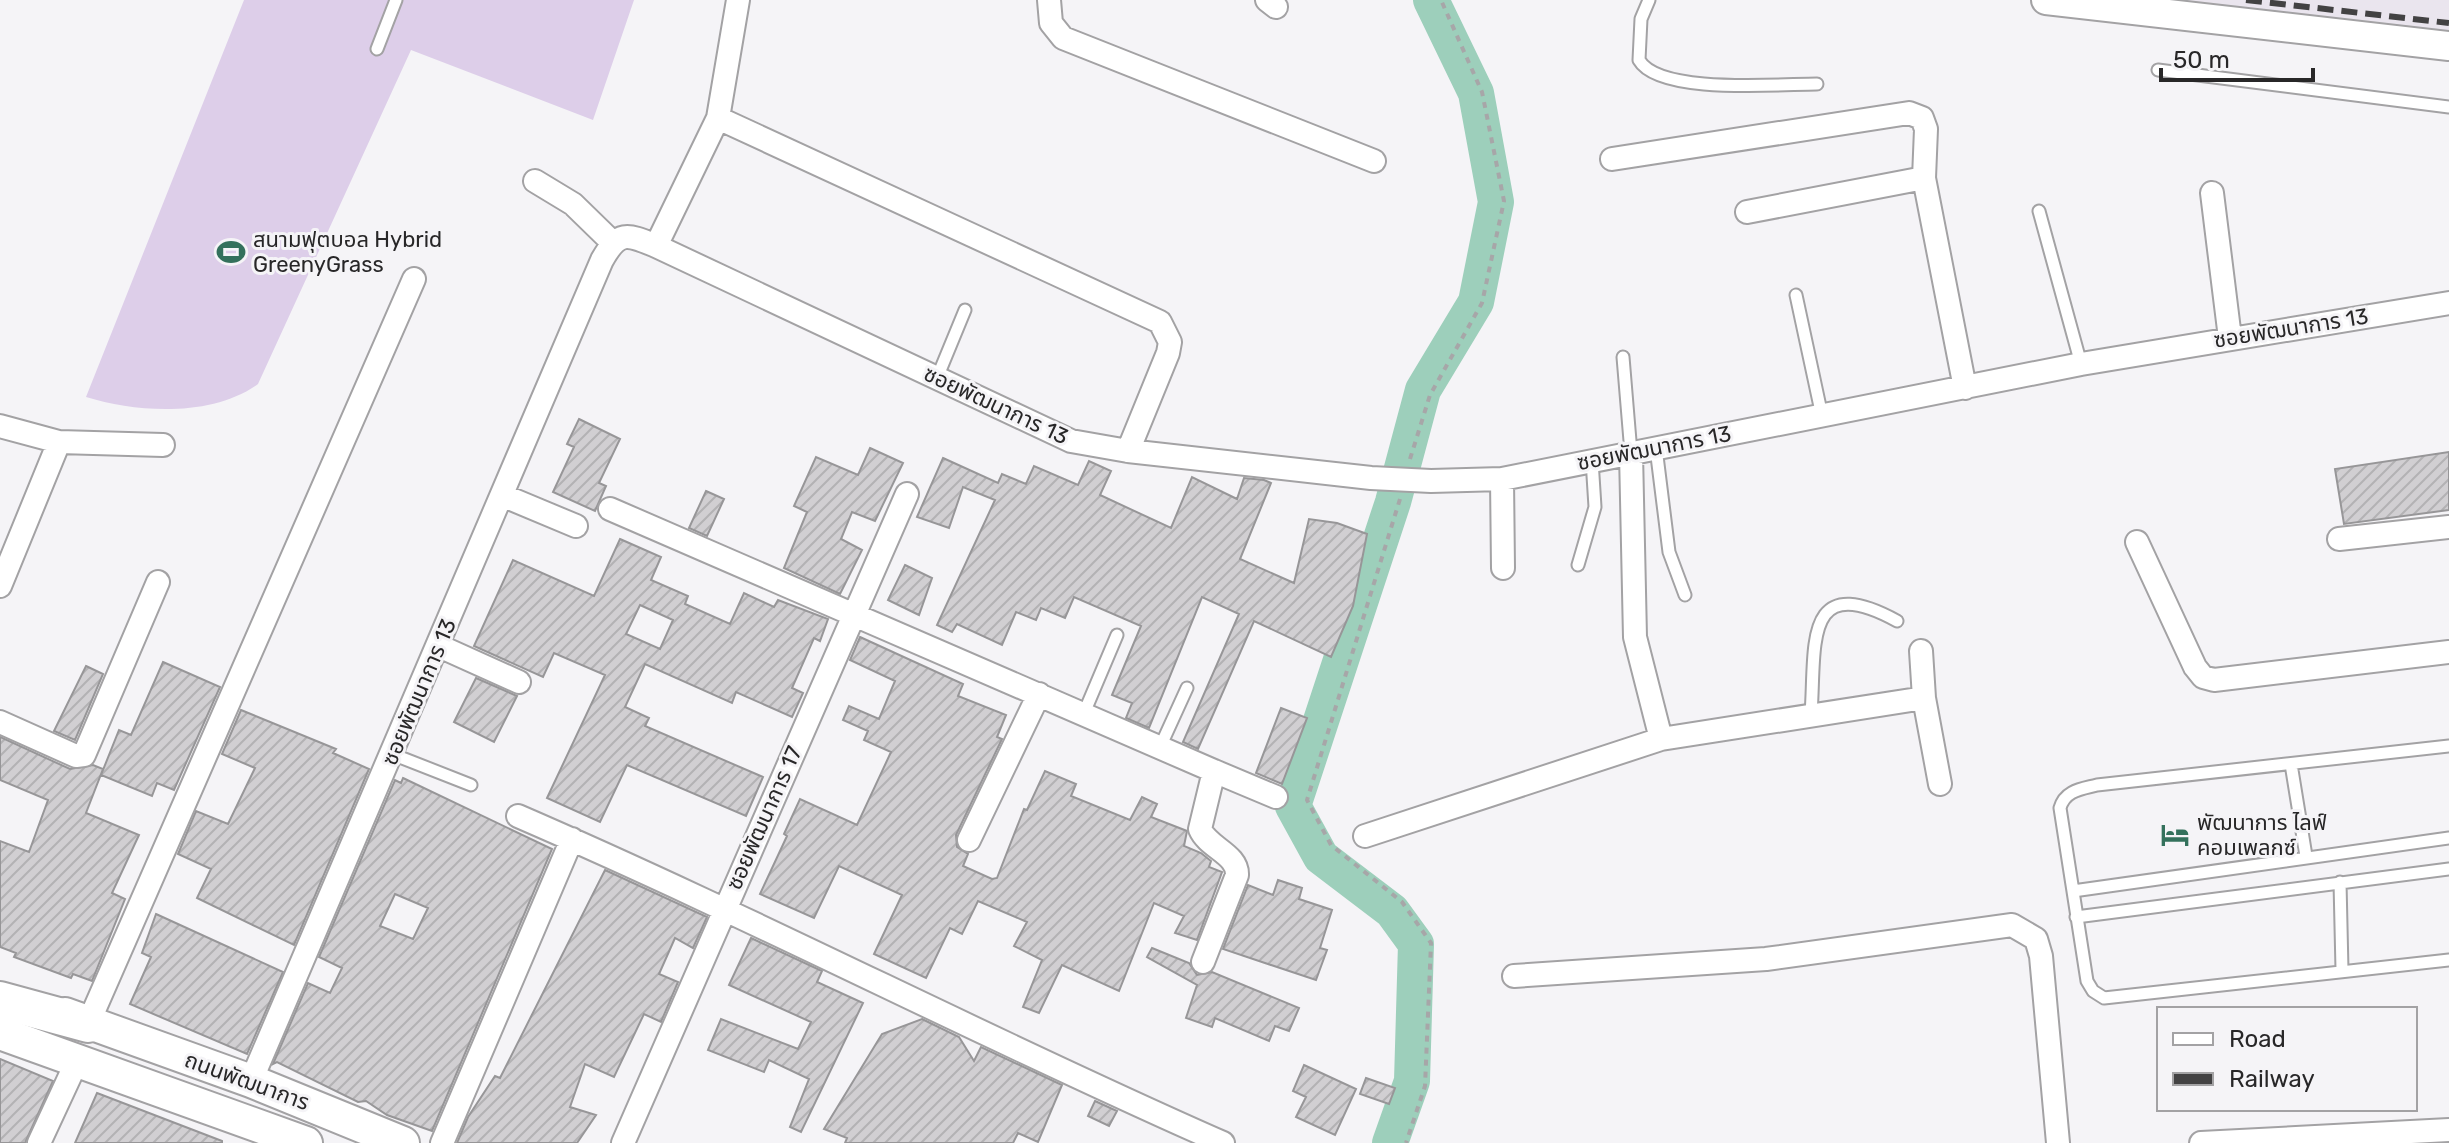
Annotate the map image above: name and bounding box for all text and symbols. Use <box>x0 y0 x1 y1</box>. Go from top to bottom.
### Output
scale bar <box>2161 32 2313 82</box>
text: 50 m <box>2173 46 2230 74</box>
place label: สนามฟุตบอล Hybrid GreenyGrass <box>253 226 442 278</box>
sports icon: สนามฟุตบอล Hybrid GreenyGrass <box>216 237 246 267</box>
street label: ซอยพัฒนาการ 13 <box>2212 302 2370 354</box>
street label: ซอยพัฒนาการ 13 <box>919 360 1073 450</box>
street label: ซอยพัฒนาการ 13 <box>1575 420 1733 476</box>
street label: ซอยพัฒนาการ 13 <box>376 615 462 769</box>
street label: ซอยพัฒนาการ 17 <box>720 742 808 894</box>
place label: พัฒนาการ ไลฟ์ คอมเพลกซ์ <box>2197 809 2327 861</box>
hotel icon: พัฒนาการ ไลฟ์ คอมเพลกซ์ <box>2160 820 2190 850</box>
legend <box>2157 1007 2417 1111</box>
text: Road <box>2229 1025 2286 1053</box>
street label: ถนนพัฒนาการ <box>181 1046 313 1116</box>
text: Railway <box>2229 1065 2315 1093</box>

